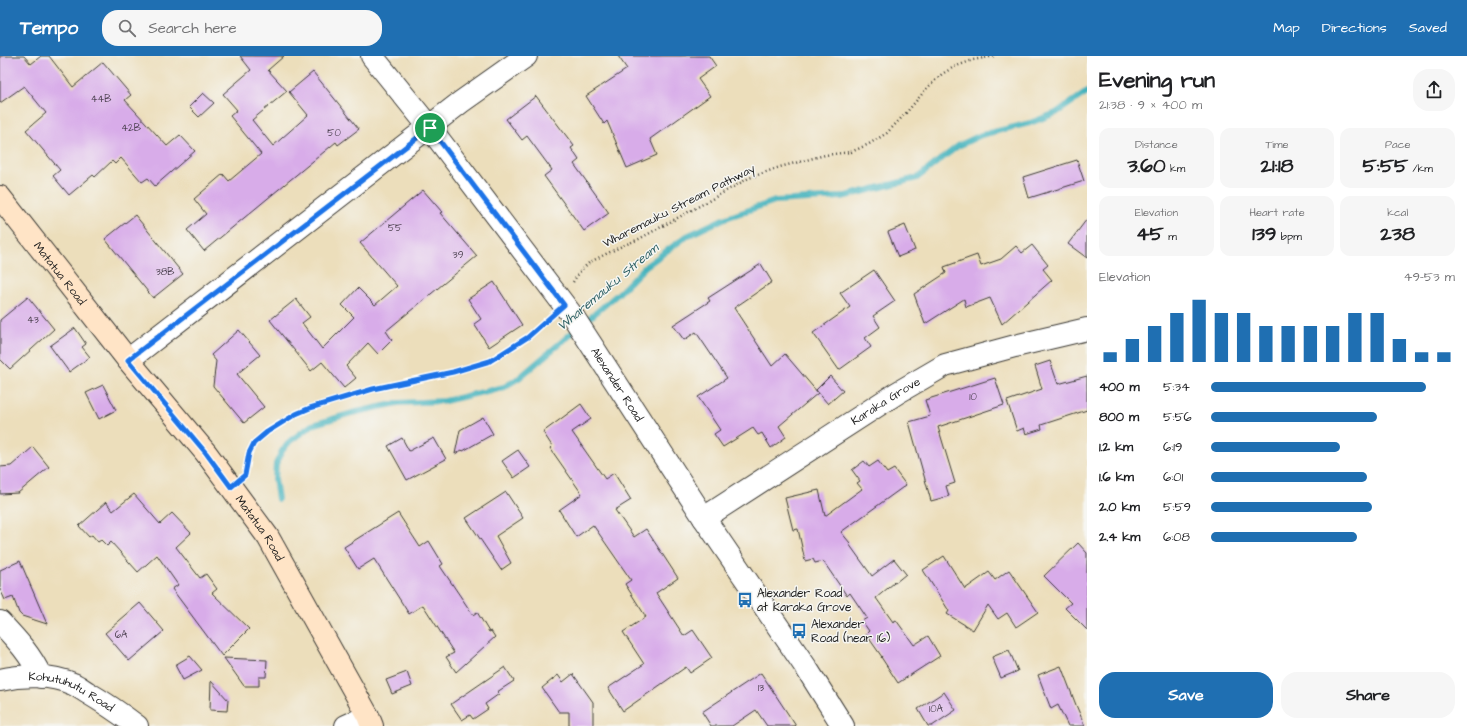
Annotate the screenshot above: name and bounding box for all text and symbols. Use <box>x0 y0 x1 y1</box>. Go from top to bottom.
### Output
search box <box>102 10 382 46</box>
text: Tempo <box>20 15 78 42</box>
icon: search <box>116 17 138 39</box>
text: Search here <box>148 18 237 39</box>
text: Map <box>1273 18 1300 38</box>
text: Directions <box>1322 18 1387 38</box>
text: Saved <box>1409 18 1447 38</box>
text: Evening run <box>1099 65 1215 96</box>
button: share <box>1413 69 1455 111</box>
house number: 44B <box>91 92 111 106</box>
text: 21:38 · 9 × 400 m <box>1099 96 1202 114</box>
pin <box>413 111 447 145</box>
icon: arrive <box>419 117 441 139</box>
house number: 42B <box>121 121 141 135</box>
house number: 50 <box>327 126 341 140</box>
text: Distance <box>1135 137 1178 152</box>
text: Time <box>1265 137 1289 152</box>
text: Pace <box>1385 137 1410 152</box>
text: 3.60 <box>1127 152 1166 180</box>
text: 21:18 <box>1261 152 1293 180</box>
text: 5:55 <box>1362 152 1408 180</box>
street label: Wharemauku Stream Pathway <box>600 160 759 253</box>
text: km <box>1166 161 1185 176</box>
text: /km <box>1408 161 1433 176</box>
text: Elevation <box>1135 205 1178 220</box>
text: Heart rate <box>1249 205 1305 220</box>
text: kcal <box>1387 205 1408 220</box>
text: 45 <box>1136 220 1164 248</box>
text: 139 <box>1252 220 1276 248</box>
text: 238 <box>1380 220 1415 248</box>
house number: 55 <box>388 221 402 235</box>
text: m <box>1164 229 1177 244</box>
text: bpm <box>1276 229 1302 244</box>
street label: Matatua Road <box>30 238 90 309</box>
water label: Wharemauku Stream <box>554 238 664 335</box>
house number: 39 <box>453 248 464 262</box>
house number: 38B <box>156 265 174 279</box>
text: Elevation <box>1099 268 1150 286</box>
text: 49–53 m <box>1404 268 1455 286</box>
house number: 43 <box>27 313 39 327</box>
street label: Alexander Road <box>587 344 648 425</box>
street label: Karaka Grove <box>848 373 924 429</box>
text: 400 m <box>1099 378 1140 396</box>
text: 5:34 <box>1163 378 1190 396</box>
house number: 10 <box>969 390 977 404</box>
text: 800 m <box>1099 408 1139 426</box>
text: 5:56 <box>1163 408 1192 426</box>
text: 1.2 km <box>1099 438 1133 456</box>
text: 6:19 <box>1163 438 1182 456</box>
text: 1.6 km <box>1099 468 1134 486</box>
text: 6:01 <box>1163 468 1183 486</box>
street label: Matatua Road <box>231 492 288 564</box>
text: 2.0 km <box>1099 498 1140 516</box>
text: 5:59 <box>1163 498 1191 516</box>
text: 2.4 km <box>1099 528 1140 546</box>
text: 6:08 <box>1163 528 1190 546</box>
place label: Alexander Road at Karaka Grove <box>757 585 852 616</box>
bus stop icon: Alexander Road at Karaka Grove <box>736 591 754 609</box>
place label: Alexander Road (near 16) <box>811 616 890 647</box>
bus stop icon: Alexander Road (near 16) <box>790 622 808 640</box>
house number: 6A <box>115 628 128 642</box>
street label: Kohutuhutu Road <box>28 668 118 716</box>
button: Save <box>1099 672 1273 718</box>
button: Share <box>1281 672 1455 718</box>
house number: 13 <box>758 681 764 695</box>
house number: 10A <box>929 702 944 716</box>

